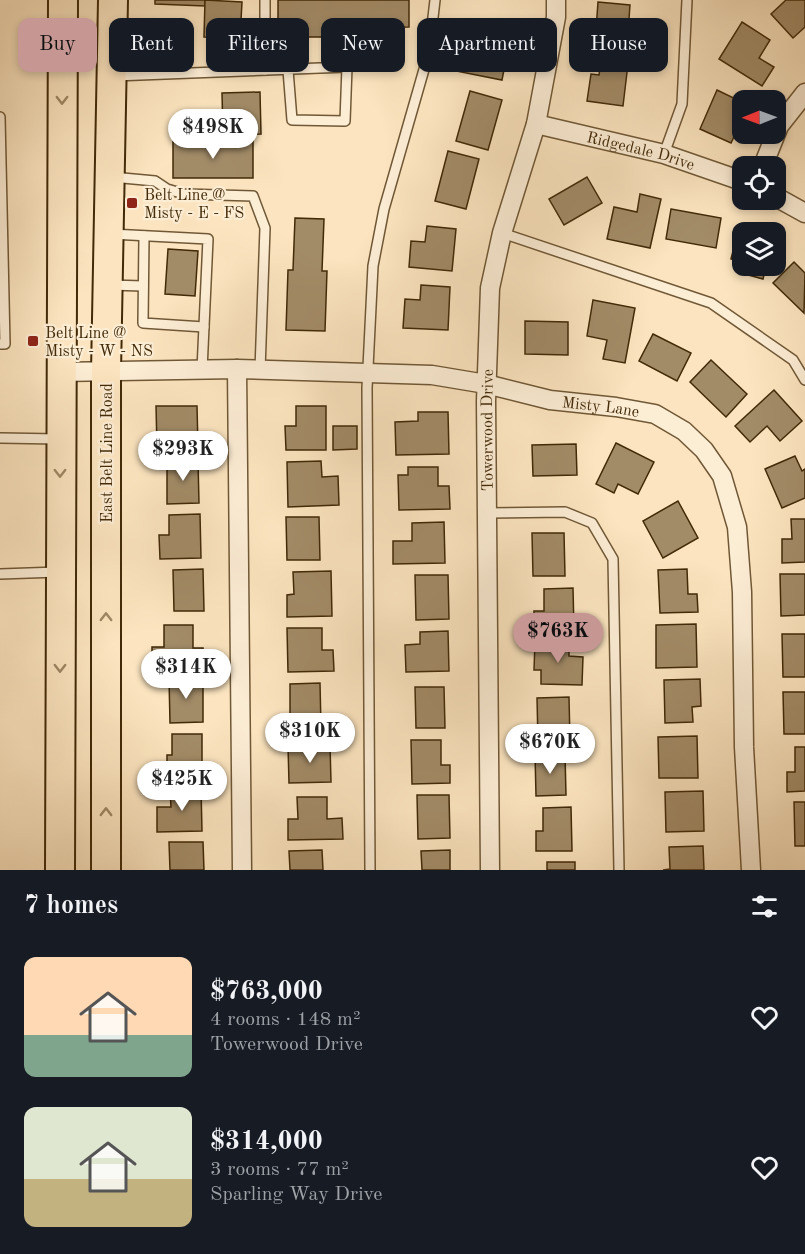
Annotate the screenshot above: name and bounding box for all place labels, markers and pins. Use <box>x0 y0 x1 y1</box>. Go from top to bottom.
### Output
pin: $498K <box>171 109 255 160</box>
place label: Belt Line @ Misty - E - FS <box>144 188 244 222</box>
marker: Belt Line @ Misty - E - FS <box>125 196 139 210</box>
place label: Belt Line @ Misty - W - NS <box>45 326 153 360</box>
marker: Belt Line @ Misty - W - NS <box>26 334 40 348</box>
pin: $293K <box>141 431 225 482</box>
pin: $763K <box>516 613 600 664</box>
pin: $314K <box>144 649 228 700</box>
pin: $310K <box>268 713 352 764</box>
pin: $670K <box>508 724 592 775</box>
pin: $425K <box>140 761 224 812</box>

